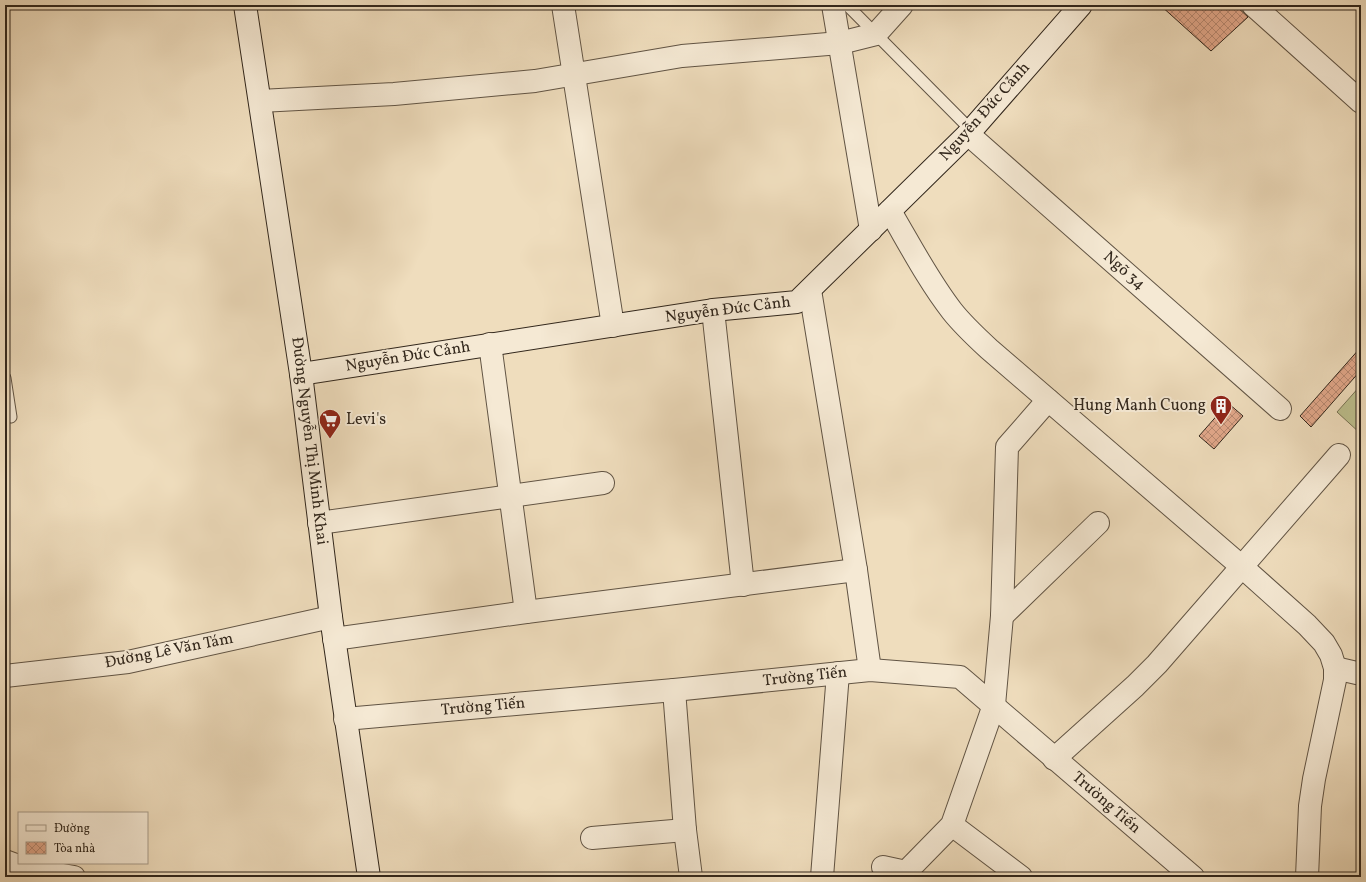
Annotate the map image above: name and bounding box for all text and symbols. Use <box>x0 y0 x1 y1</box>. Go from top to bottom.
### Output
street label: Nguyễn Đức Cảnh <box>935 58 1035 166</box>
street label: Ngõ 34 <box>1098 246 1150 296</box>
street label: Nguyễn Đức Cảnh <box>664 291 792 329</box>
street label: Đường Nguyễn Thị Minh Khai <box>285 336 333 547</box>
street label: Nguyễn Đức Cảnh <box>344 336 472 378</box>
building icon: Hung Manh Cuong <box>1208 393 1234 426</box>
place label: Hung Manh Cuong <box>1073 395 1206 417</box>
supermarket icon: Levi's <box>317 407 343 440</box>
place label: Levi's <box>346 409 386 431</box>
street label: Đường Lê Văn Tám <box>103 628 235 674</box>
street label: Trường Tiến <box>762 662 848 692</box>
street label: Trường Tiến <box>440 692 526 722</box>
street label: Trường Tiến <box>1067 767 1145 839</box>
legend <box>18 812 148 864</box>
text: Đường <box>54 821 90 837</box>
text: Tòa nhà <box>54 841 95 857</box>

